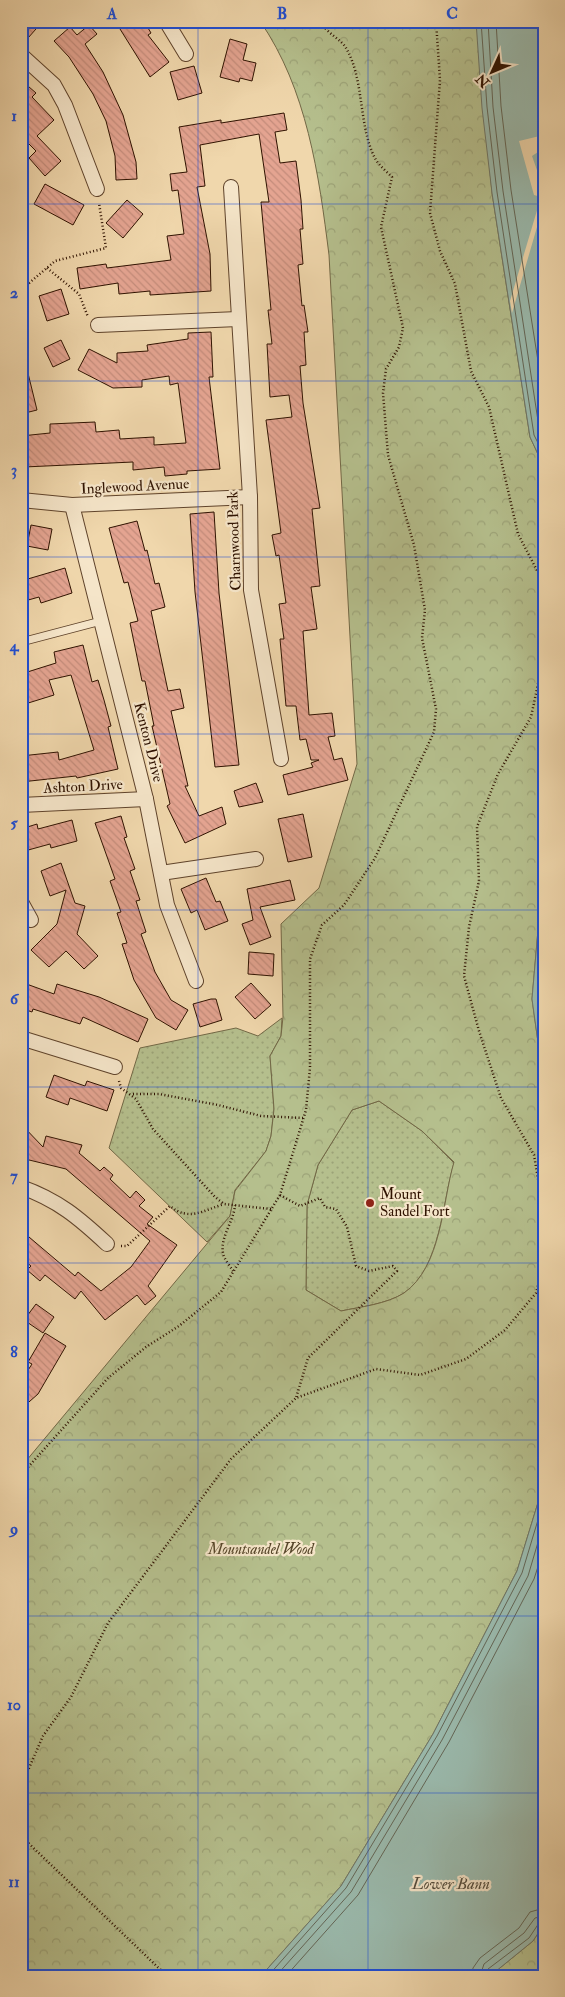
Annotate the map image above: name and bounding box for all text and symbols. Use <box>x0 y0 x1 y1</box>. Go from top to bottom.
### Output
text: A <box>106 4 118 24</box>
text: B <box>277 4 287 24</box>
text: C <box>446 4 458 24</box>
north arrow <box>468 48 518 98</box>
text: N <box>472 70 494 92</box>
text: 1 <box>11 106 17 126</box>
text: 2 <box>10 283 18 303</box>
text: 3 <box>11 460 17 480</box>
street label: Inglewood Avenue <box>80 474 190 499</box>
street label: Charnwood Park <box>223 491 246 591</box>
text: 4 <box>9 636 20 656</box>
street label: Kenton Drive <box>129 700 168 784</box>
street label: Ashton Drive <box>42 775 123 798</box>
text: 5 <box>10 813 18 833</box>
text: 6 <box>10 989 20 1009</box>
text: 7 <box>10 1166 18 1186</box>
place label: Mount Sandel Fort <box>380 1185 450 1221</box>
marker: Mount Sandel Fort <box>364 1197 376 1209</box>
text: 8 <box>10 1342 18 1362</box>
text: 9 <box>8 1519 18 1539</box>
park label: Mountsandel Wood <box>207 1540 315 1559</box>
text: 10 <box>7 1695 21 1715</box>
text: 11 <box>8 1872 20 1892</box>
water label: Lower Bann <box>411 1874 490 1894</box>

